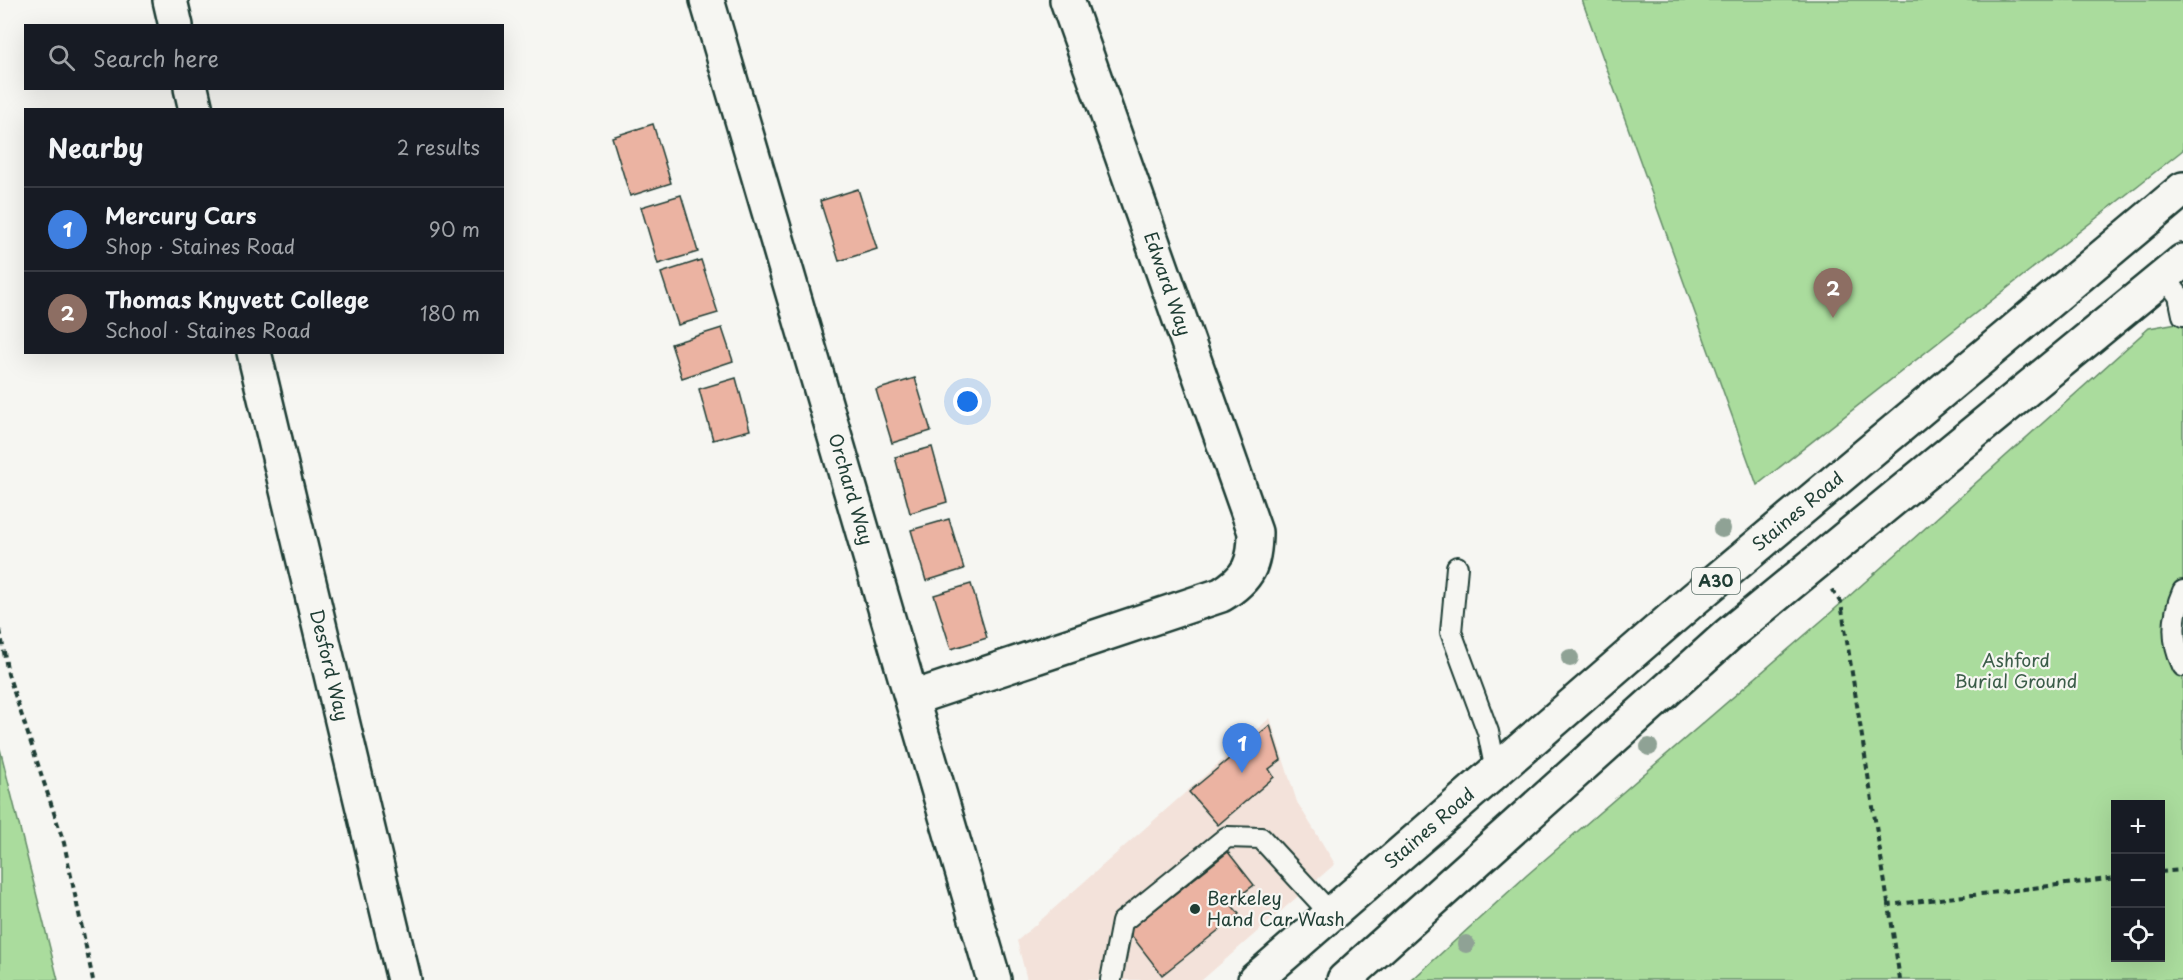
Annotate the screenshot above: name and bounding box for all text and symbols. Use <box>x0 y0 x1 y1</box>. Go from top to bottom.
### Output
search box <box>24 24 504 90</box>
icon: search <box>45 41 78 74</box>
text: Search here <box>93 41 219 74</box>
text: Nearby <box>48 128 143 167</box>
text: 2 results <box>397 132 480 162</box>
text: Mercury Cars <box>105 198 257 231</box>
text: 1 <box>63 214 72 244</box>
text: 90 m <box>429 214 480 244</box>
street label: Edward Way <box>1138 228 1199 339</box>
text: Shop · Staines Road <box>105 231 295 261</box>
pin: 2 <box>1814 268 1852 318</box>
text: Thomas Knyvett College <box>105 282 369 315</box>
text: 2 <box>60 298 75 328</box>
text: 180 m <box>420 298 480 328</box>
text: School · Staines Road <box>105 315 311 345</box>
your location <box>953 387 982 416</box>
street label: Orchard Way <box>823 430 881 548</box>
street label: Staines Road <box>1745 464 1849 557</box>
road number: A30 <box>1692 568 1740 594</box>
street label: Desford Way <box>304 606 357 724</box>
park label: Ashford Burial Ground <box>1955 646 2077 694</box>
pin: 1 <box>1222 724 1262 773</box>
street label: Staines Road <box>1377 780 1480 875</box>
map controls <box>2111 800 2165 962</box>
button: + <box>2111 800 2165 854</box>
button: − <box>2111 854 2165 908</box>
place label: Berkeley Hand Car Wash <box>1207 884 1345 932</box>
marker: Berkeley Hand Car Wash <box>1188 902 1202 916</box>
button: locate <box>2111 908 2165 962</box>

